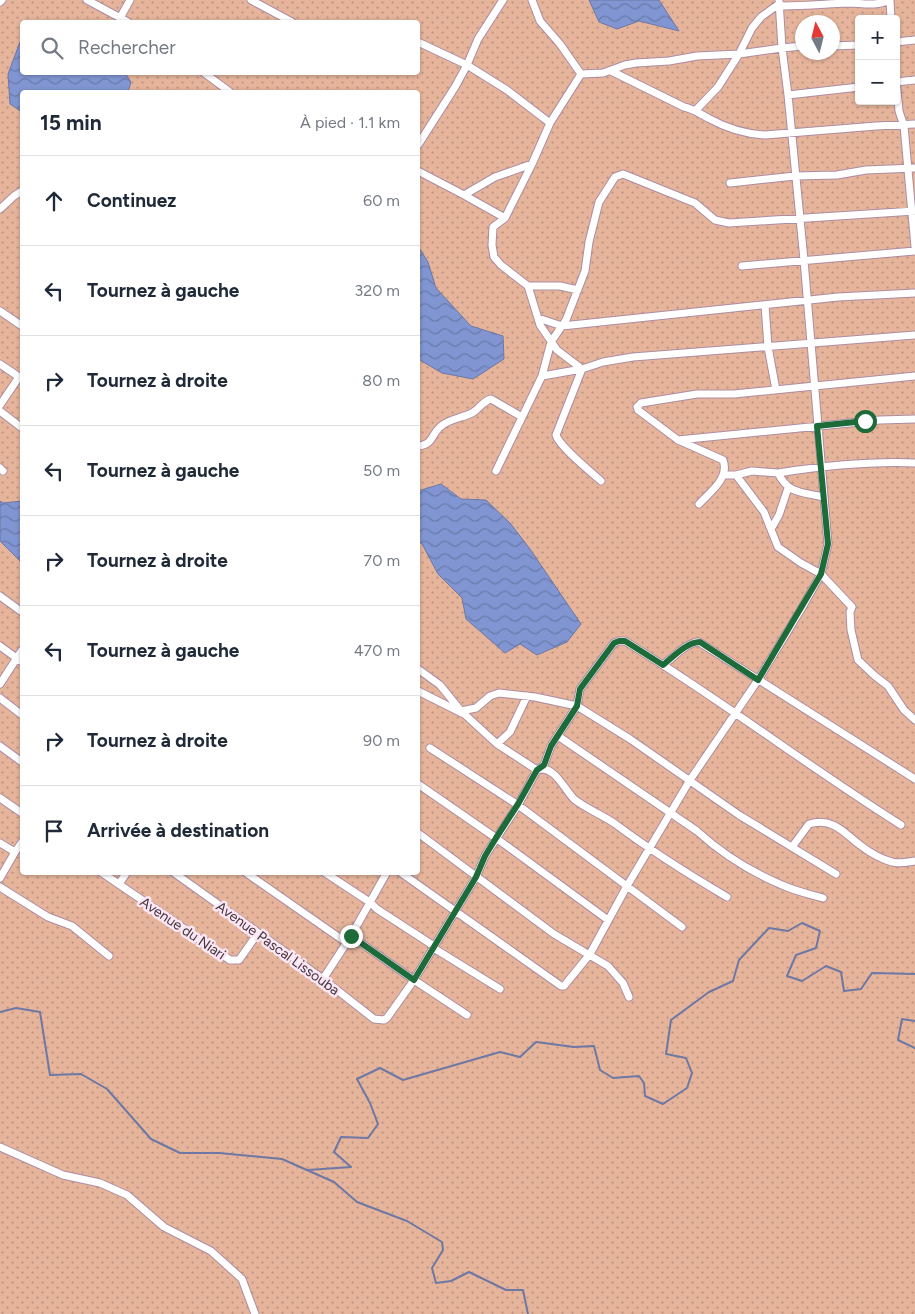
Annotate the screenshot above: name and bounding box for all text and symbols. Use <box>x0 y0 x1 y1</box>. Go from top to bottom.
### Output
north arrow <box>795 15 840 60</box>
map controls <box>855 15 900 105</box>
button: + <box>855 15 900 60</box>
search box <box>20 20 420 75</box>
icon: search <box>38 34 66 62</box>
text: Rechercher <box>78 36 176 59</box>
button: − <box>855 60 900 105</box>
text: 15 min <box>40 110 102 135</box>
text: À pied · 1.1 km <box>300 113 400 132</box>
icon: ahead <box>40 187 68 215</box>
text: Continuez <box>87 189 176 212</box>
text: 60 m <box>363 191 400 210</box>
icon: left <box>40 277 68 305</box>
text: Tournez à gauche <box>87 279 239 302</box>
text: 320 m <box>355 281 400 300</box>
icon: right <box>40 367 68 395</box>
text: Tournez à droite <box>87 369 228 392</box>
text: 80 m <box>362 371 400 390</box>
route start <box>854 410 877 433</box>
icon: left <box>40 457 68 485</box>
text: Tournez à gauche <box>87 459 239 482</box>
text: 50 m <box>363 461 400 480</box>
icon: right <box>40 547 68 575</box>
text: Tournez à droite <box>87 549 228 572</box>
text: 70 m <box>364 551 400 570</box>
icon: left <box>40 637 68 665</box>
text: Tournez à gauche <box>87 639 239 662</box>
text: 470 m <box>354 641 400 660</box>
icon: right <box>40 727 68 755</box>
text: Tournez à droite <box>87 729 228 752</box>
text: 90 m <box>363 731 400 750</box>
icon: arrive <box>40 817 68 845</box>
text: Arrivée à destination <box>87 819 269 842</box>
street label: Avenue du Niari <box>137 894 229 963</box>
street label: Avenue Pascal Lissouba <box>213 898 343 999</box>
route end <box>340 925 363 948</box>

